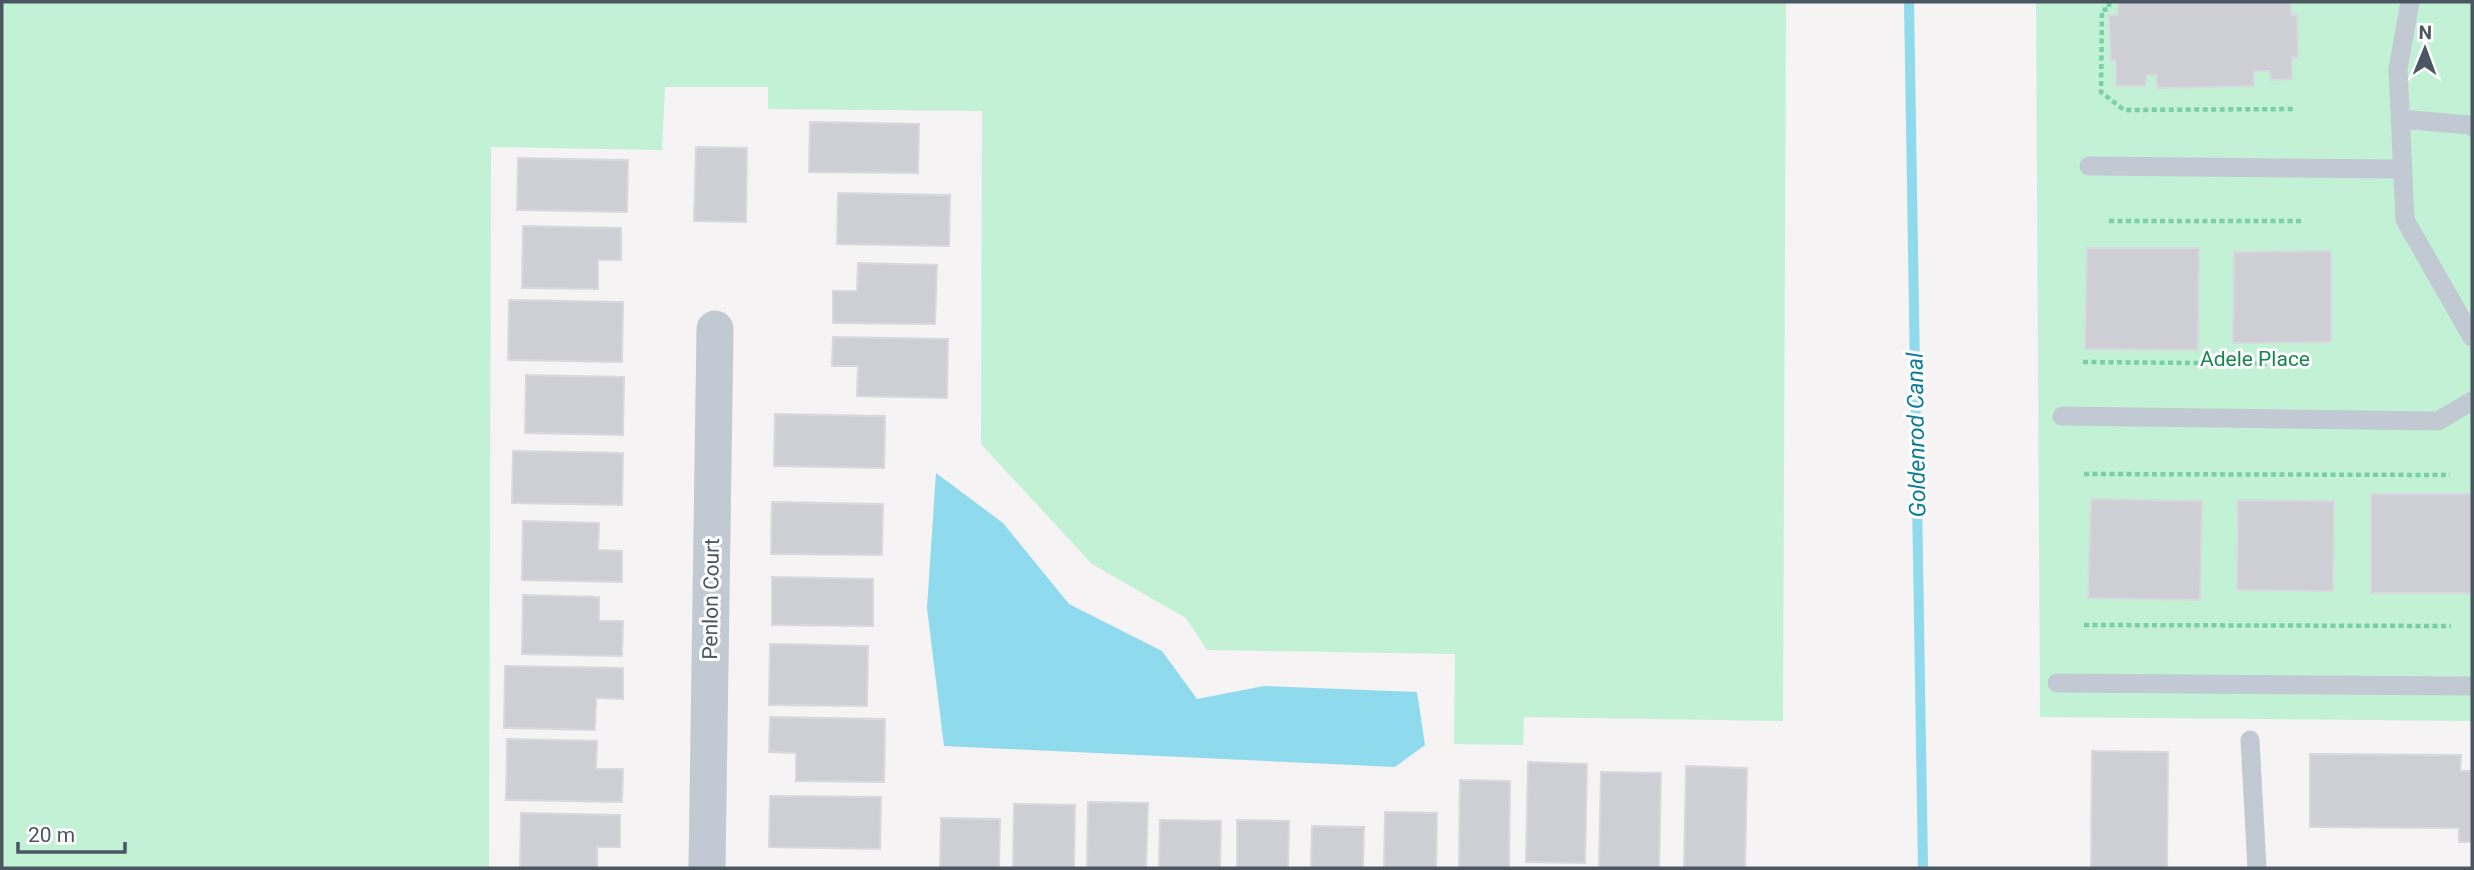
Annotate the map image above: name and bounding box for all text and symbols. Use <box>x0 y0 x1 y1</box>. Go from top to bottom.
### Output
north arrow <box>2390 14 2460 84</box>
text: N <box>2418 21 2432 44</box>
park label: Adele Place <box>2200 347 2310 371</box>
water label: Goldenrod Canal <box>1902 352 1931 518</box>
street label: Penlon Court <box>698 538 724 660</box>
scale bar <box>18 810 124 854</box>
text: 20 m <box>28 823 75 847</box>

